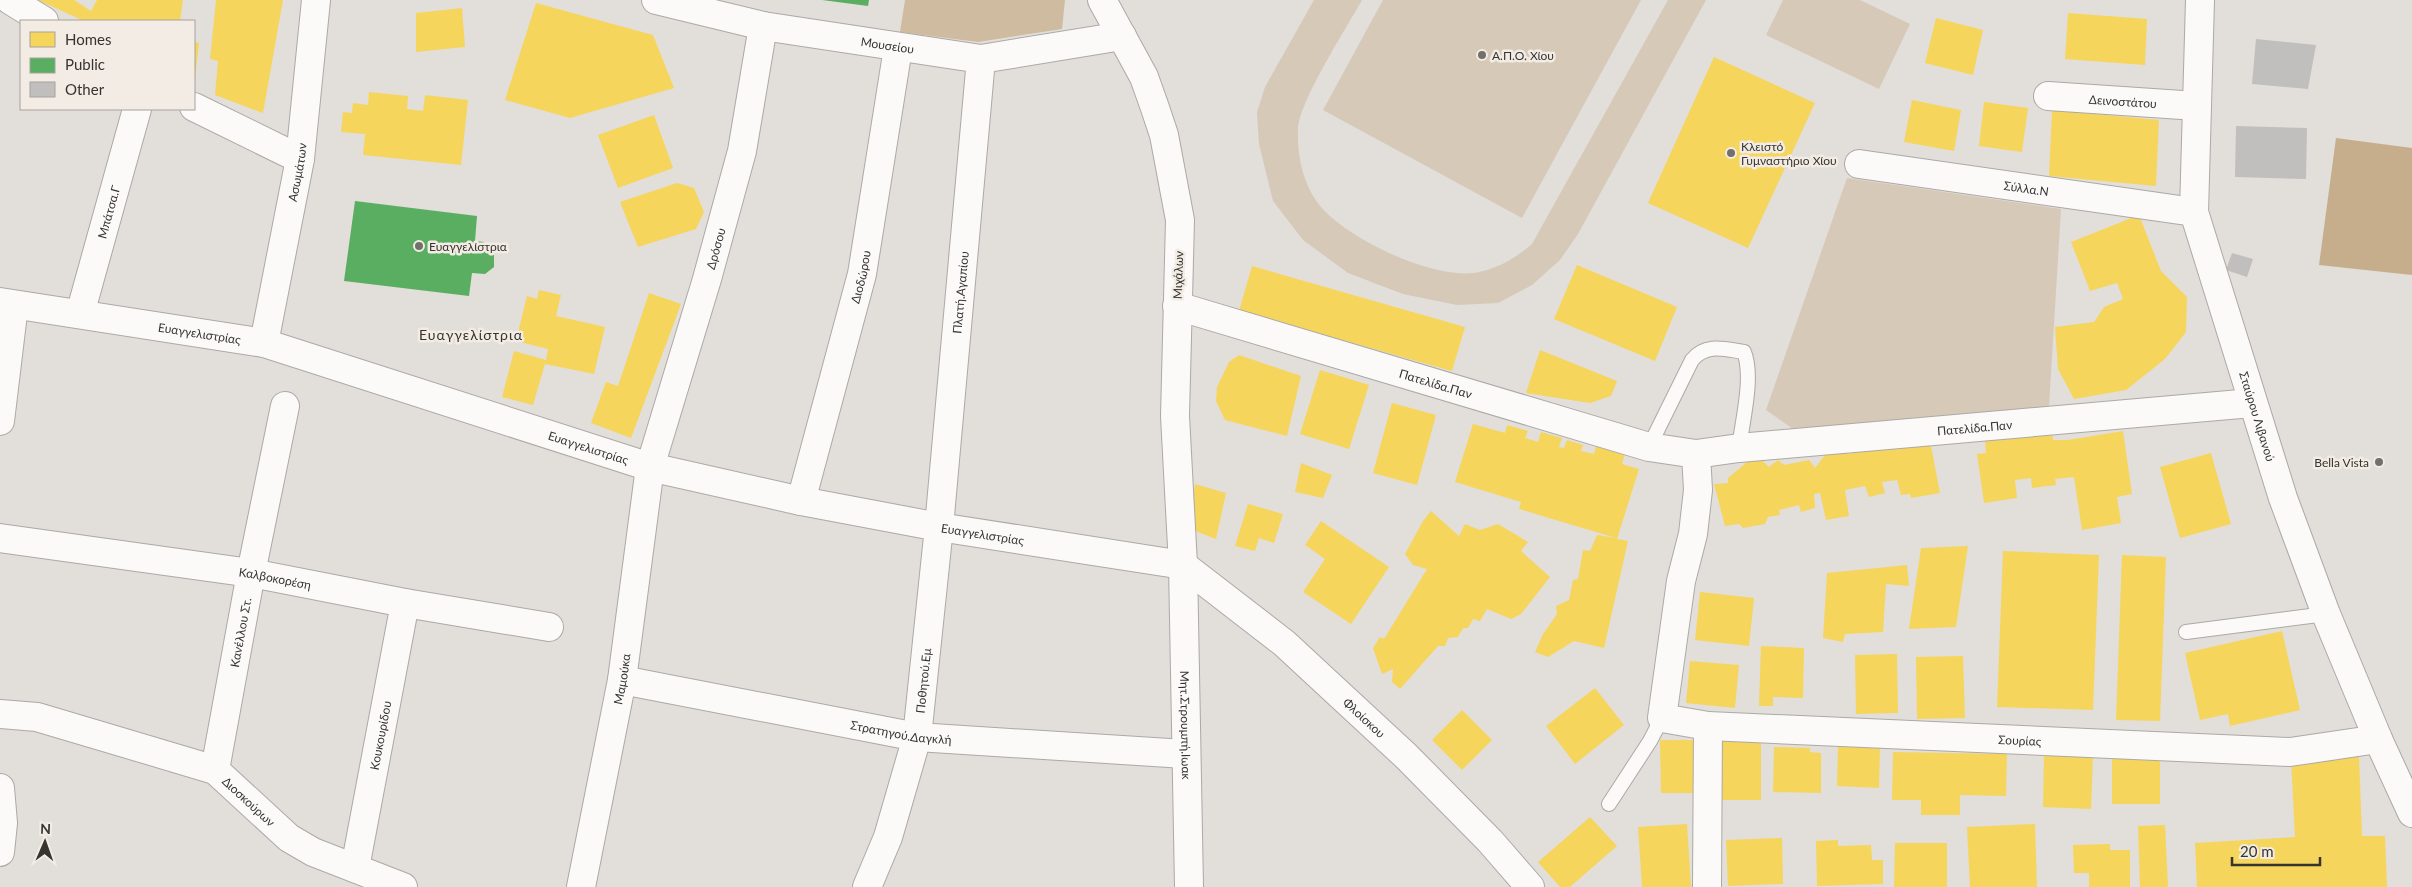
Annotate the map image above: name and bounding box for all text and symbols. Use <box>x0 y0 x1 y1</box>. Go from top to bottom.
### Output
legend <box>20 20 195 110</box>
text: Homes <box>65 30 111 48</box>
street label: Μουσείου <box>860 33 915 56</box>
place label: Α.Π.Ο. Χίου <box>1492 48 1554 63</box>
marker: Α.Π.Ο. Χίου <box>1476 49 1488 61</box>
text: Public <box>65 55 105 73</box>
text: Other <box>65 80 105 98</box>
street label: Δεινοστάτου <box>2088 91 2157 111</box>
place label: Κλειστό Γυμναστήριο Χίου <box>1741 139 1837 168</box>
street label: Ασωμάτων <box>284 142 309 203</box>
marker: Κλειστό Γυμναστήριο Χίου <box>1725 147 1737 159</box>
street label: Σύλλα.Ν <box>2003 177 2050 199</box>
street label: Μπάτσα.Γ <box>94 183 123 240</box>
street label: Δρόσου <box>703 226 728 271</box>
place label: Ευαγγελίστρια <box>429 239 508 254</box>
marker: Ευαγγελίστρια <box>413 240 425 252</box>
street label: Διοδώρου <box>847 249 873 305</box>
street label: Πλατή.Αγαπίου <box>949 251 971 334</box>
street label: Μιχάλων <box>1170 251 1186 299</box>
street label: Ευαγγελιστρίας <box>157 319 242 347</box>
district label: Ευαγγελίστρια <box>419 326 523 343</box>
street label: Πατελίδα.Παν <box>1397 365 1474 401</box>
street label: Σταύρου Λιβανού <box>2237 369 2279 463</box>
street label: Πατελίδα.Παν <box>1936 417 2013 438</box>
street label: Ευαγγελιστρίας <box>546 427 631 467</box>
place label: Bella Vista <box>2314 455 2369 470</box>
marker: Bella Vista <box>2373 456 2385 468</box>
street label: Ευαγγελιστρίας <box>940 520 1026 548</box>
street label: Καλβοκορέση <box>238 564 313 592</box>
street label: Κανέλλου Στ. <box>226 596 254 668</box>
street label: Ποθητού.Εμ <box>912 647 934 714</box>
street label: Μαμούκα <box>610 652 633 706</box>
street label: Μητ.Στρουμπή.Ιωακ <box>1177 671 1195 781</box>
street label: Φλοίσκου <box>1340 694 1389 741</box>
street label: Κουκουρίδου <box>366 699 394 771</box>
street label: Στρατηγού.Δαγκλή <box>849 717 952 747</box>
street label: Σουρίας <box>1998 731 2042 748</box>
street label: Διοσκούρων <box>219 773 279 829</box>
north arrow <box>20 817 70 867</box>
text: N <box>40 820 51 837</box>
scale bar <box>2232 834 2320 866</box>
text: 20 m <box>2240 842 2274 860</box>

